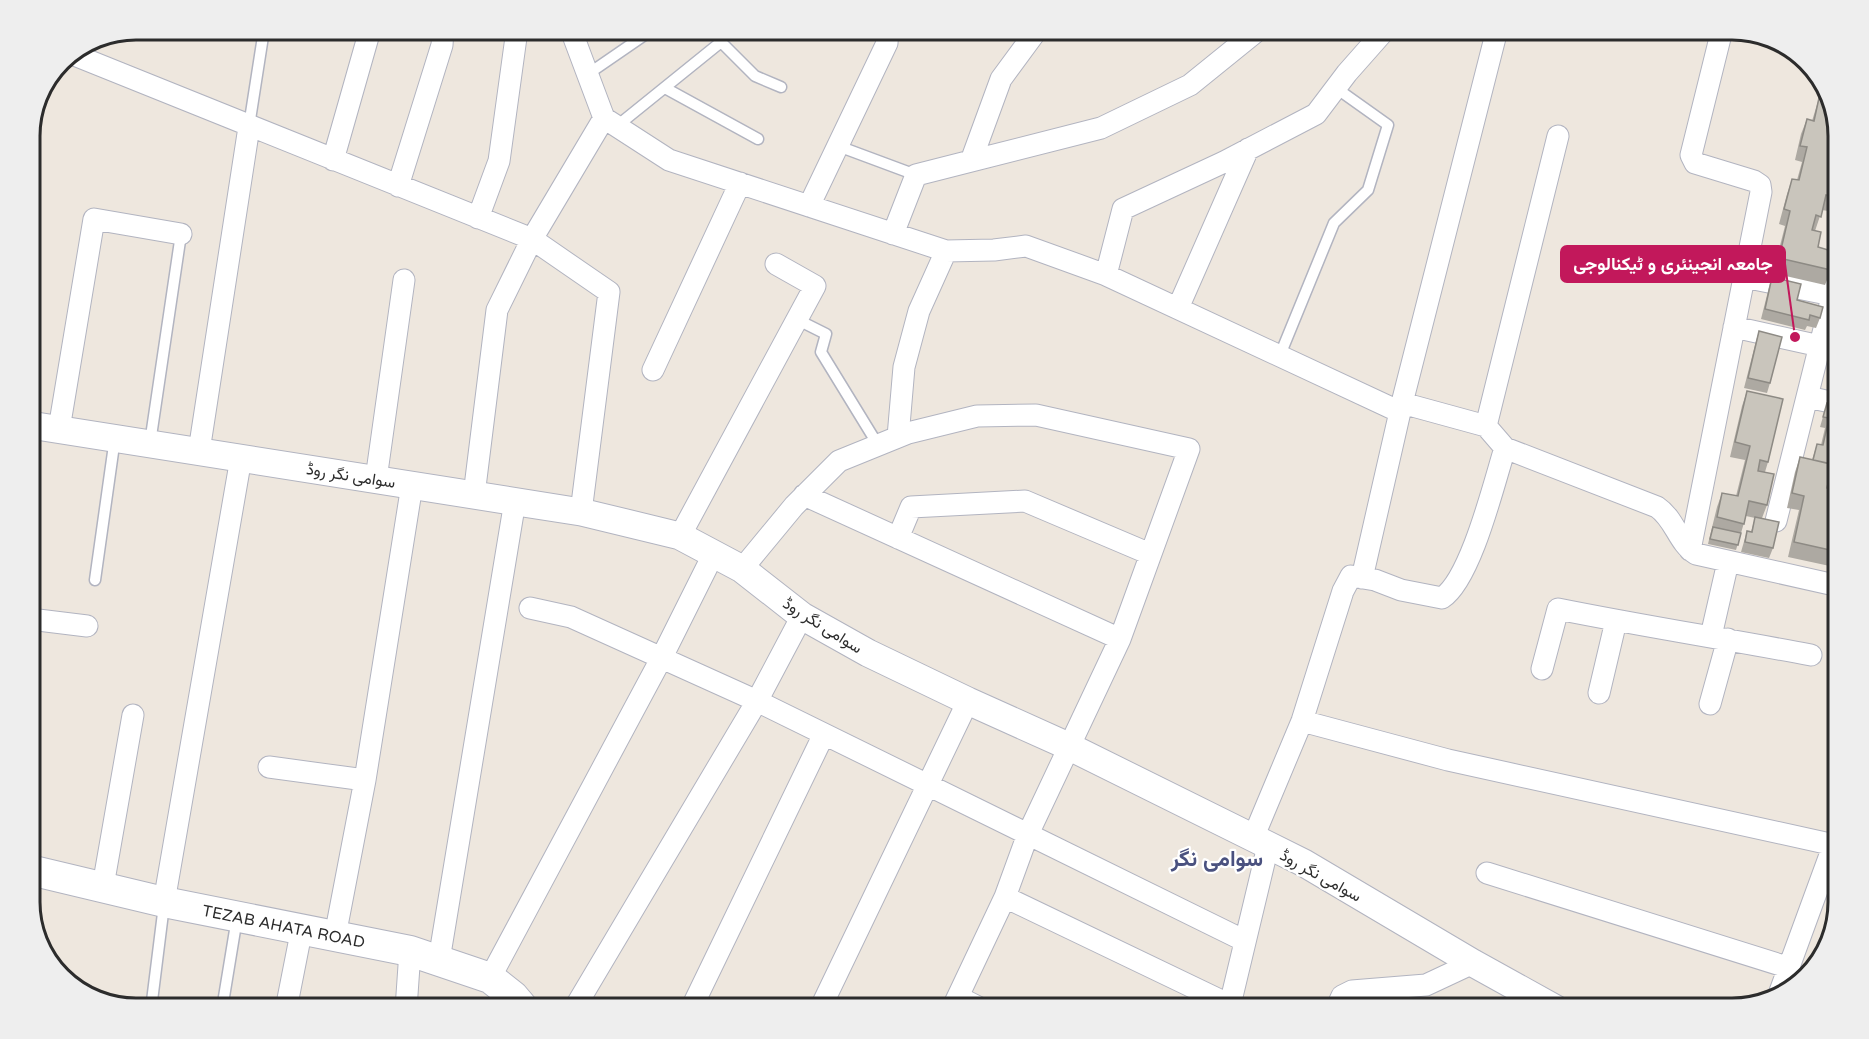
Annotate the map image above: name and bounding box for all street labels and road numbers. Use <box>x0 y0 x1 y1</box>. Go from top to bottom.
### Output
street label: سوامی نگر روڈ <box>305 459 397 493</box>
street label: سوامی نگر روڈ <box>779 594 866 658</box>
street label: سوامی نگر روڈ <box>1276 845 1365 906</box>
street label: TEZAB AHATA ROAD <box>201 901 367 953</box>

